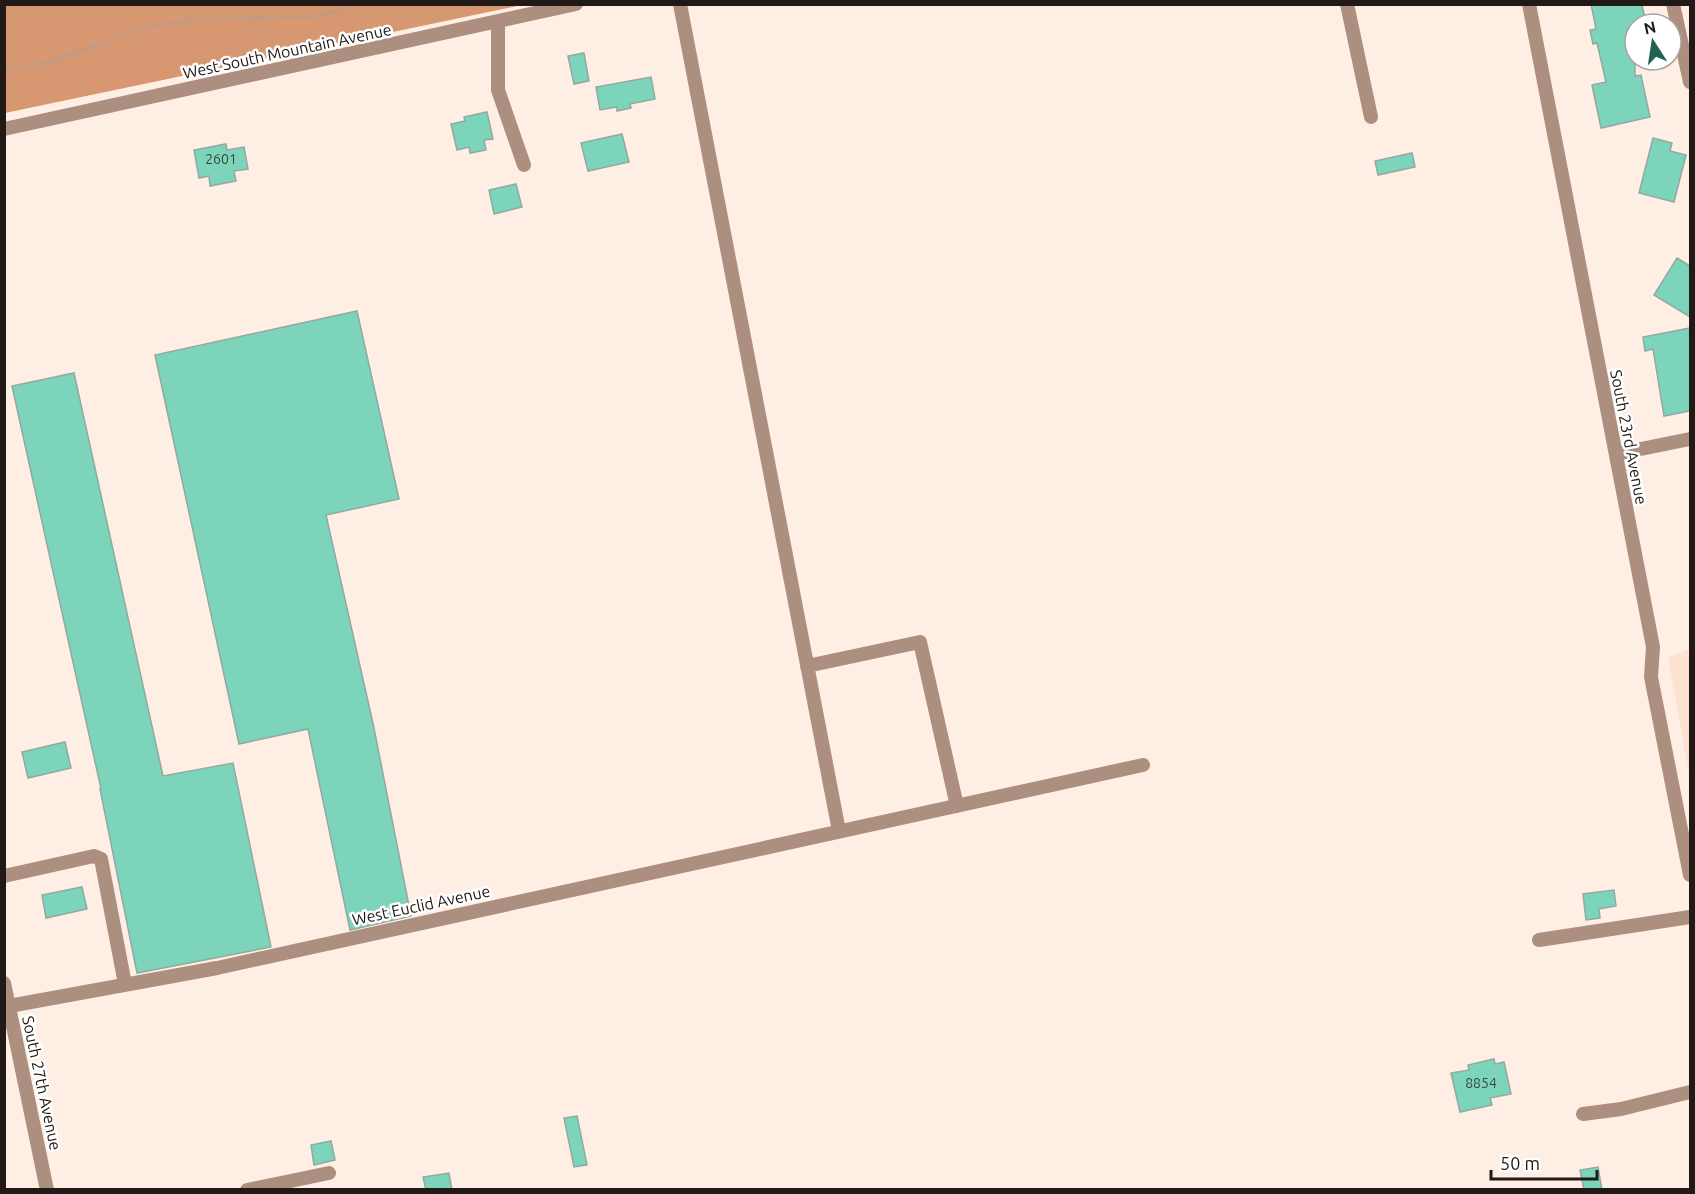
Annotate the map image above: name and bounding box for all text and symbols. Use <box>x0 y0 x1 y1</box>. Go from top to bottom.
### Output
north arrow <box>1623 12 1683 72</box>
text: N <box>1642 17 1658 37</box>
street label: West South Mountain Avenue <box>181 20 393 82</box>
house number: 2601 <box>205 151 237 167</box>
street label: South 23rd Avenue <box>1607 368 1651 506</box>
street label: West Euclid Avenue <box>350 882 492 928</box>
street label: South 27th Avenue <box>19 1014 65 1152</box>
house number: 8854 <box>1465 1075 1497 1091</box>
scale bar <box>1491 1143 1598 1181</box>
text: 50 m <box>1500 1153 1540 1173</box>

